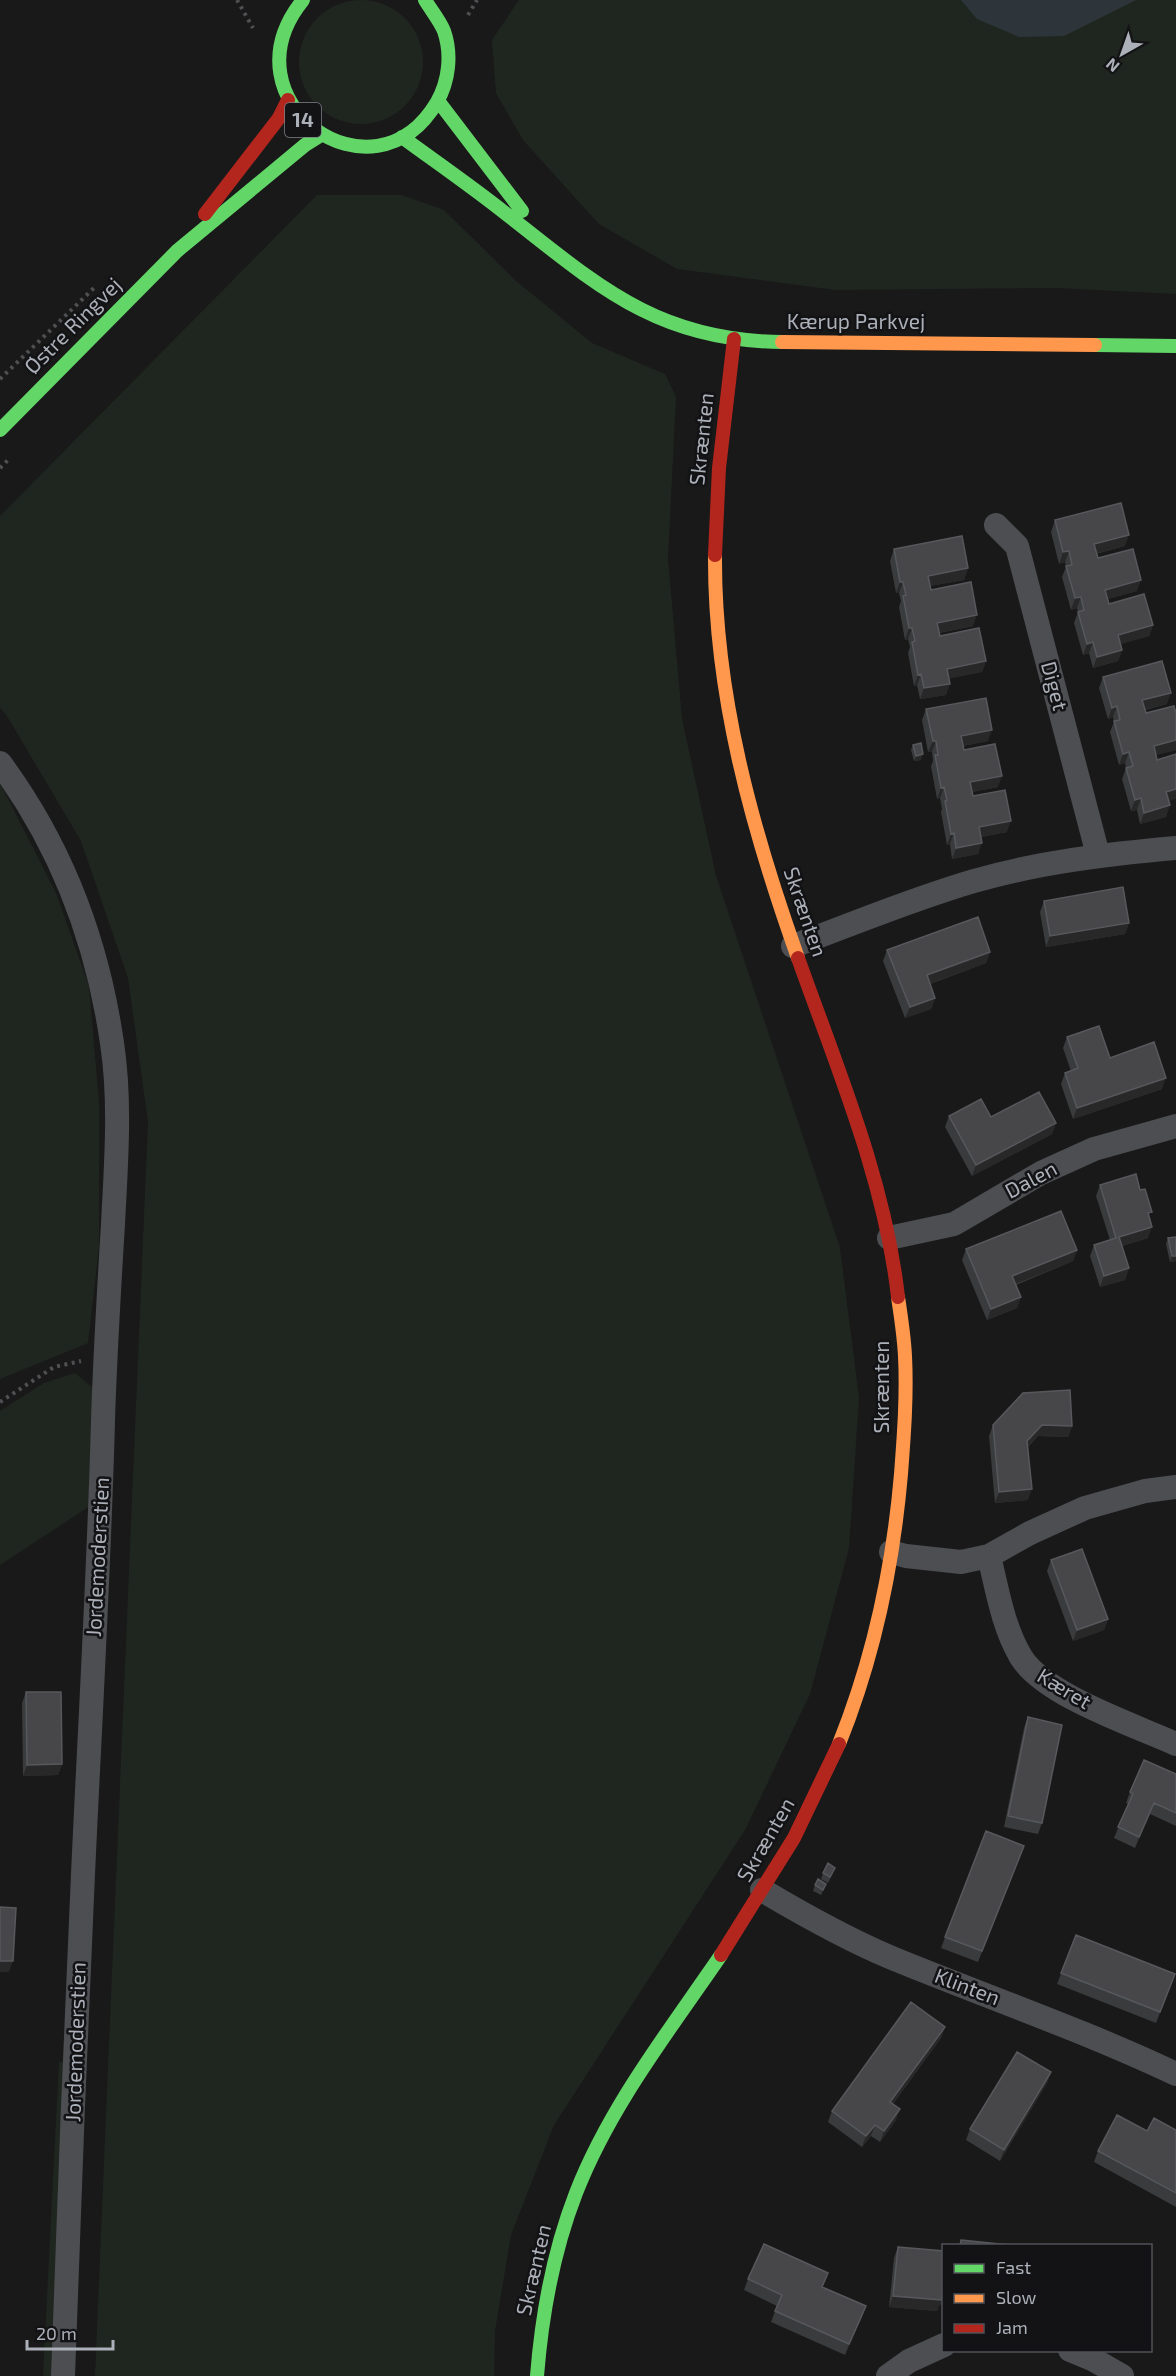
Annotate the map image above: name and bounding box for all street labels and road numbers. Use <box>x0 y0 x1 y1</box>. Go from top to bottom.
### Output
road number: 14 <box>285 103 321 137</box>
street label: Østre Ringvej <box>18 271 126 379</box>
street label: Kærup Parkvej <box>787 308 925 334</box>
street label: Skrænten <box>683 391 718 486</box>
street label: Diget <box>1037 658 1074 713</box>
street label: Skrænten <box>779 864 833 959</box>
street label: Dalen <box>1000 1155 1061 1203</box>
street label: Skrænten <box>868 1341 893 1433</box>
street label: Jordemoderstien <box>80 1476 113 1637</box>
street label: Kæret <box>1033 1662 1096 1713</box>
street label: Skrænten <box>731 1793 799 1886</box>
street label: Jordemoderstien <box>59 1962 90 2122</box>
street label: Klinten <box>932 1962 1004 2009</box>
street label: Skrænten <box>510 2222 555 2318</box>

